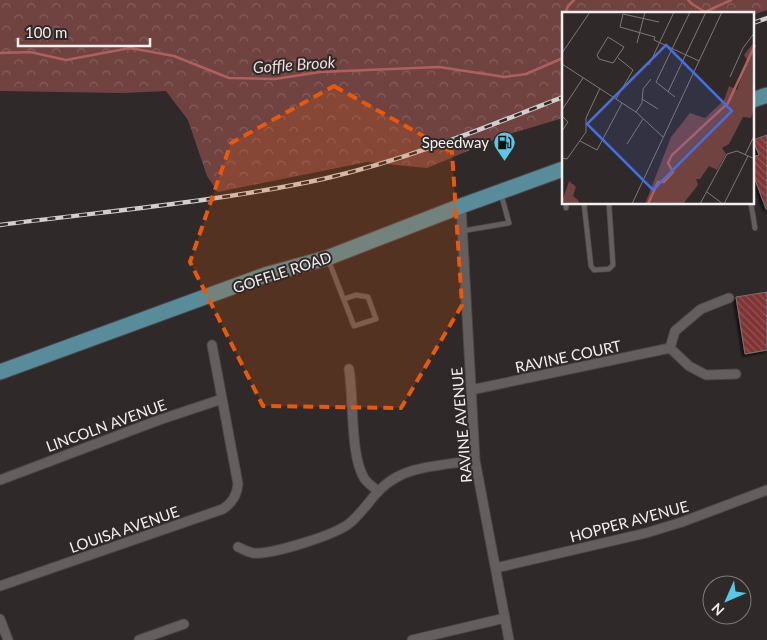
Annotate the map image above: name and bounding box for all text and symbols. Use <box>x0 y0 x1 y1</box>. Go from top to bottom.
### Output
inset map <box>562 12 754 205</box>
scale bar <box>18 15 150 47</box>
text: 100 m <box>25 23 67 41</box>
water label: Goffle Brook <box>252 52 336 76</box>
fuel station icon: Speedway <box>493 130 517 161</box>
place label: Speedway <box>422 133 489 151</box>
street label: GOFFLE ROAD <box>230 248 334 296</box>
street label: RAVINE COURT <box>513 336 623 376</box>
street label: RAVINE AVENUE <box>447 367 475 483</box>
street label: LINCOLN AVENUE <box>43 395 169 455</box>
street label: HOPPER AVENUE <box>568 496 690 546</box>
street label: LOUISA AVENUE <box>67 502 181 556</box>
north arrow <box>702 575 752 625</box>
text: N <box>708 600 727 619</box>

